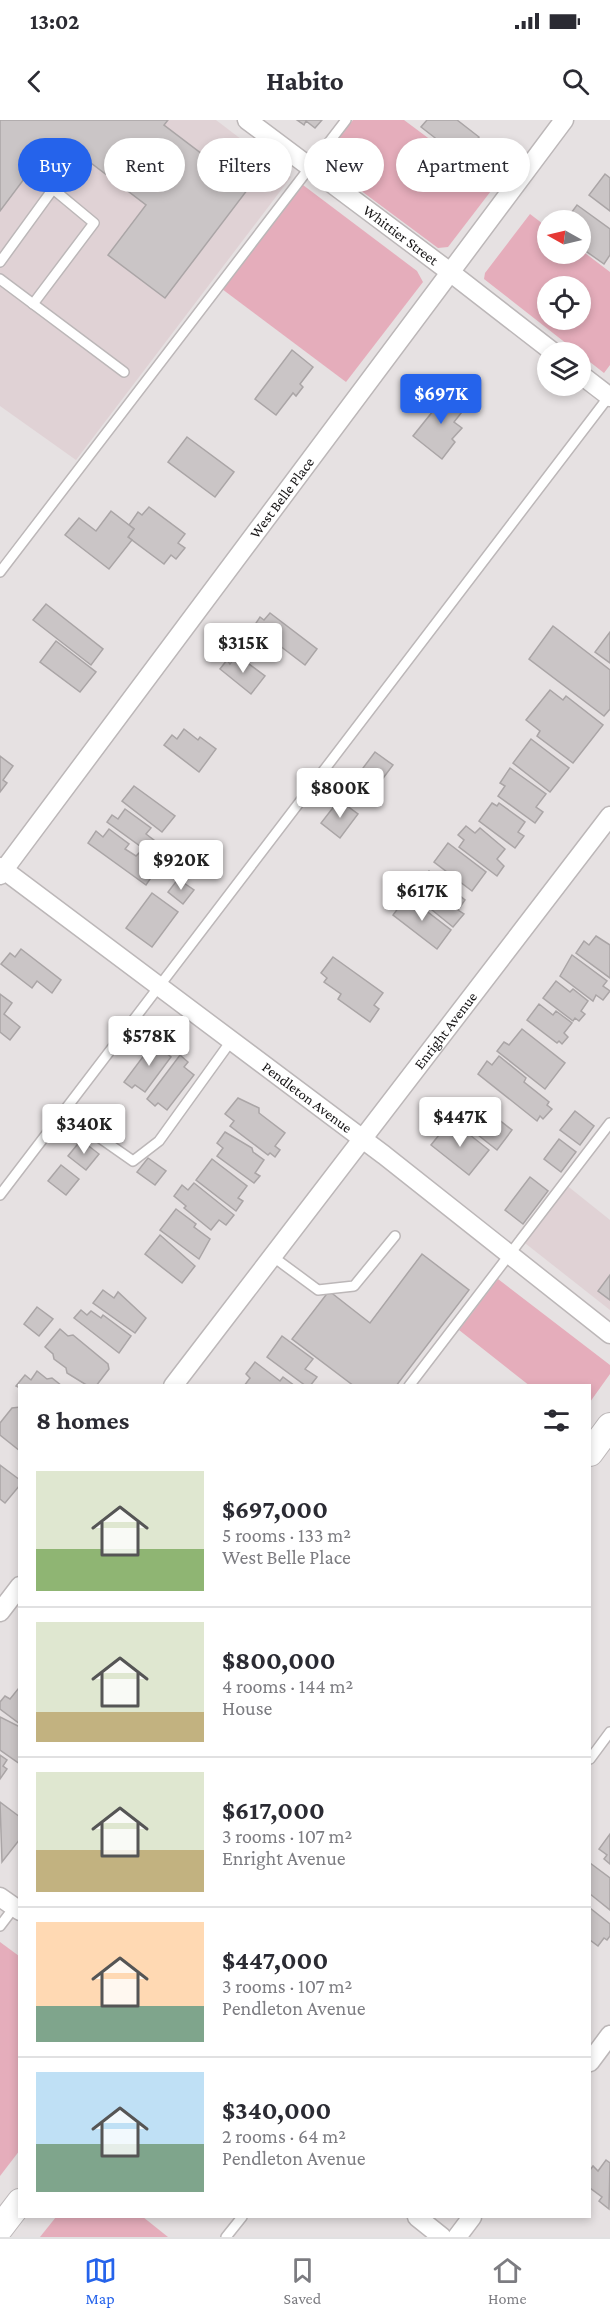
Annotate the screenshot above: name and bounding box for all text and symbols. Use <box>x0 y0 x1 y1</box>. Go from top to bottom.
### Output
text: 13:02 <box>30 9 79 34</box>
icon: back <box>18 65 51 98</box>
icon: search <box>559 65 592 98</box>
text: Habito <box>266 66 344 96</box>
chip: Buy <box>18 138 92 192</box>
chip: Rent <box>104 138 185 192</box>
chip: Filters <box>197 138 292 192</box>
chip: New <box>304 138 384 192</box>
chip: Apartment <box>396 138 530 192</box>
street label: Whittier Street <box>360 202 442 269</box>
north arrow <box>537 210 591 264</box>
map controls <box>537 210 591 396</box>
button: locate <box>537 276 591 330</box>
button: layers <box>537 342 591 396</box>
pin: $697K <box>399 374 483 425</box>
text: $697K <box>414 382 468 404</box>
street label: West Belle Place <box>247 454 317 541</box>
pin: $315K <box>201 623 285 674</box>
text: $315K <box>218 631 268 653</box>
pin: $800K <box>298 768 382 819</box>
text: $800K <box>311 776 369 798</box>
pin: $920K <box>139 840 223 891</box>
text: $920K <box>153 848 209 870</box>
pin: $617K <box>380 871 464 922</box>
text: $617K <box>397 879 447 901</box>
street label: Enright Avenue <box>411 988 480 1072</box>
pin: $578K <box>107 1016 191 1067</box>
text: $578K <box>122 1024 176 1046</box>
street label: Pendleton Avenue <box>259 1059 355 1136</box>
pin: $447K <box>418 1097 502 1148</box>
pin: $340K <box>42 1104 126 1155</box>
text: $447K <box>433 1105 487 1127</box>
text: $340K <box>56 1112 112 1134</box>
icon: filters <box>540 1404 573 1437</box>
text: 8 homes <box>36 1406 129 1435</box>
icon: home <box>84 1495 156 1567</box>
text: $697,000 <box>222 1495 328 1524</box>
text: 5 rooms · 133 m² <box>222 1524 351 1546</box>
text: West Belle Place <box>222 1546 351 1568</box>
icon: home <box>84 1646 156 1718</box>
text: $800,000 <box>222 1646 336 1675</box>
text: 4 rooms · 144 m² <box>222 1675 353 1697</box>
text: House <box>222 1697 272 1719</box>
icon: home <box>84 1796 156 1868</box>
text: $617,000 <box>222 1796 325 1825</box>
text: 3 rooms · 107 m² <box>222 1825 352 1847</box>
text: Enright Avenue <box>222 1847 346 1869</box>
icon: home <box>84 1946 156 2018</box>
text: $447,000 <box>222 1946 328 1975</box>
text: 3 rooms · 107 m² <box>222 1975 352 1997</box>
text: Pendleton Avenue <box>222 1997 366 2019</box>
icon: home <box>84 2096 156 2168</box>
text: $340,000 <box>222 2096 331 2125</box>
text: 2 rooms · 64 m² <box>222 2125 346 2147</box>
text: Pendleton Avenue <box>222 2147 366 2169</box>
tab: Map <box>84 2254 117 2307</box>
tab: Saved <box>284 2254 321 2307</box>
tab: Home <box>488 2254 526 2307</box>

